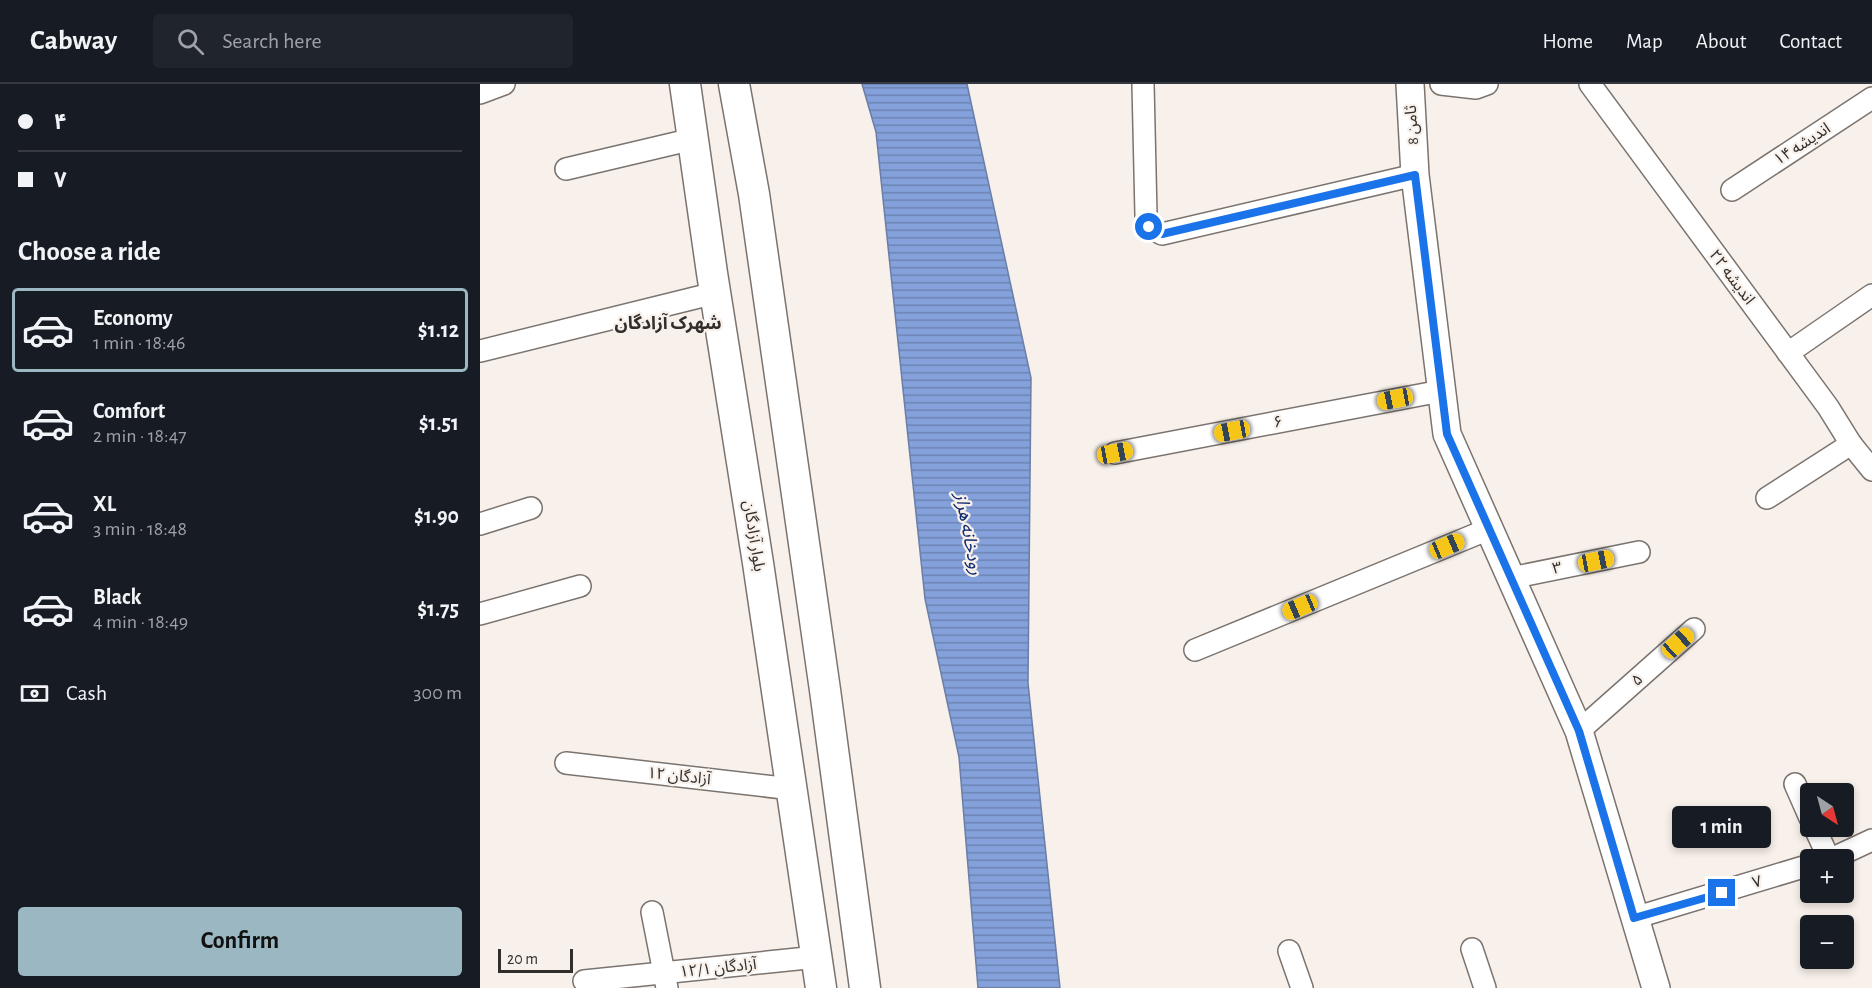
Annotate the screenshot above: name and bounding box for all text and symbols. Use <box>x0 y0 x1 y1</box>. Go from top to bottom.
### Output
search box <box>153 14 573 68</box>
icon: search <box>174 25 207 58</box>
text: Cabway <box>30 27 117 55</box>
text: Search here <box>222 30 322 52</box>
text: Home <box>1542 31 1593 52</box>
text: Map <box>1626 31 1663 52</box>
text: About <box>1696 31 1746 52</box>
text: Contact <box>1779 31 1842 52</box>
street label: ثامن 8 <box>1403 104 1422 145</box>
text: ۴ <box>54 111 67 133</box>
street label: اندیشه ۱۴ <box>1771 120 1833 168</box>
text: ۷ <box>54 169 67 191</box>
route start <box>1135 213 1162 240</box>
text: Choose a ride <box>18 238 161 265</box>
street label: اندیشه ۲۲ <box>1706 247 1758 307</box>
icon: car <box>21 303 75 357</box>
text: Economy <box>93 307 173 329</box>
district label: شهرک آزادگان <box>614 312 722 334</box>
text: $1.12 <box>418 319 459 341</box>
text: 1 min · 18:46 <box>93 333 185 353</box>
car <box>1376 387 1414 411</box>
icon: car <box>21 396 75 450</box>
text: Comfort <box>93 400 165 422</box>
text: $1.51 <box>419 412 459 434</box>
street label: ۶ <box>1272 413 1284 431</box>
car <box>1213 419 1251 443</box>
text: 2 min · 18:47 <box>93 426 187 446</box>
car <box>1096 441 1134 465</box>
icon: car <box>21 489 75 543</box>
water label: رودخانه هراز <box>950 489 985 577</box>
text: XL <box>93 493 116 515</box>
street label: بلوار آزادگان <box>739 499 769 573</box>
text: $1.90 <box>414 505 459 527</box>
text: 3 min · 18:48 <box>93 519 187 539</box>
car <box>1427 531 1467 561</box>
car <box>1577 549 1615 573</box>
street label: ۳ <box>1551 559 1563 577</box>
icon: car <box>21 582 75 636</box>
text: Black <box>93 586 141 608</box>
car <box>1280 592 1320 622</box>
text: $1.75 <box>417 598 459 620</box>
text: 4 min · 18:49 <box>93 612 188 632</box>
car <box>1659 624 1697 662</box>
street label: ۵ <box>1628 671 1646 689</box>
icon: cash <box>18 677 51 710</box>
text: Cash <box>66 682 107 704</box>
text: 300 m <box>413 683 462 703</box>
street label: آزادگان ۱۲ <box>646 764 713 788</box>
north arrow <box>1800 783 1854 837</box>
map controls <box>1800 783 1854 969</box>
callout: 1 min <box>1672 806 1772 848</box>
text: 1 min <box>1700 817 1743 837</box>
button: + <box>1800 849 1854 903</box>
street label: ۷ <box>1750 873 1764 891</box>
route end <box>1708 879 1735 906</box>
button: Confirm <box>18 907 462 976</box>
button: − <box>1800 915 1854 969</box>
scale bar <box>498 946 573 974</box>
text: 20 m <box>507 951 538 967</box>
street label: آزادگان ۱۲/۱ <box>678 955 759 981</box>

